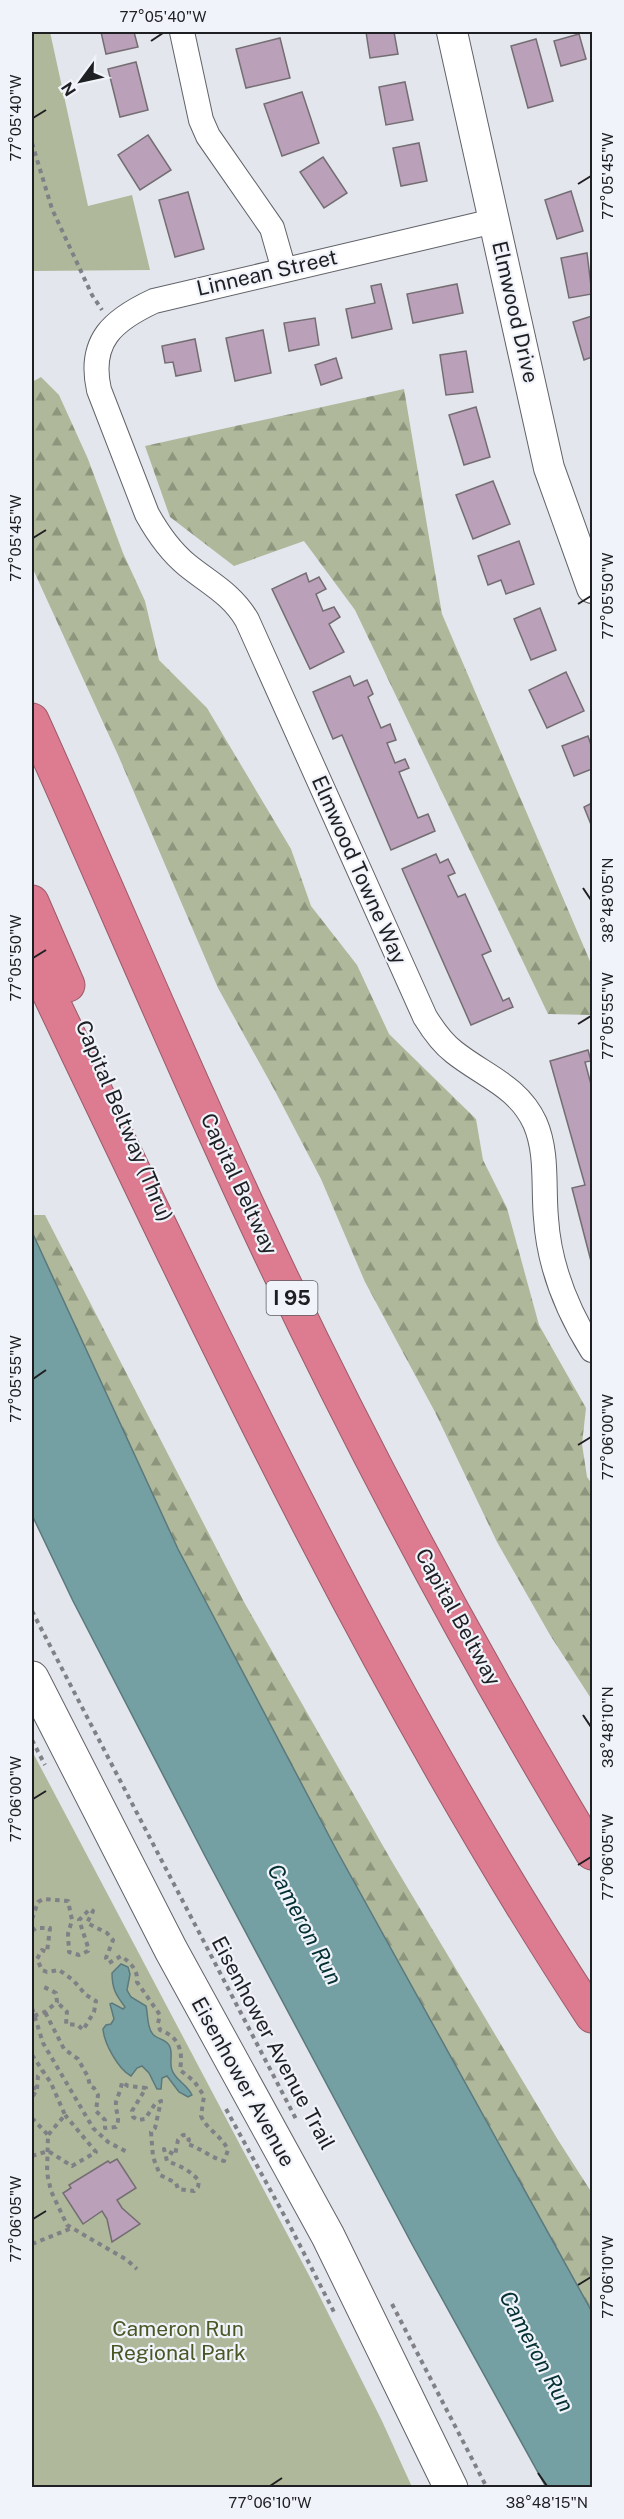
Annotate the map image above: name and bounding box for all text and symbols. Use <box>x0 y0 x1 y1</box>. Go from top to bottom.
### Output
text: 77°05'40"W <box>120 8 206 25</box>
north arrow <box>51 51 111 111</box>
text: 77°05'40"W <box>7 75 24 161</box>
text: N <box>57 78 80 99</box>
text: 77°05'45"W <box>599 132 616 220</box>
street label: Elmwood Drive <box>487 239 544 385</box>
street label: Linnean Street <box>194 244 340 301</box>
text: 77°05'45"W <box>7 494 24 582</box>
text: 77°05'50"W <box>599 552 616 640</box>
street label: Elmwood Towne Way <box>307 772 412 968</box>
text: 38°48'05"N <box>599 857 616 943</box>
text: 77°05'50"W <box>7 914 24 1002</box>
text: 77°05'55"W <box>599 972 616 1060</box>
street label: Capital Beltway (Thru) <box>71 1016 178 1225</box>
street label: Capital Beltway <box>196 1109 283 1259</box>
road number: I 95 <box>266 1281 318 1315</box>
text: 77°05'55"W <box>7 1335 24 1423</box>
text: 77°06'00"W <box>599 1394 616 1480</box>
street label: Capital Beltway <box>410 1544 507 1690</box>
text: 38°48'10"N <box>599 1686 616 1768</box>
text: 77°06'00"W <box>7 1756 24 1842</box>
text: 77°06'05"W <box>599 1814 616 1900</box>
water label: Cameron Run <box>262 1859 348 1989</box>
street label: Eisenhower Avenue Trail <box>206 1932 340 2154</box>
street label: Eisenhower Avenue <box>186 1993 300 2171</box>
text: 77°06'05"W <box>7 2176 24 2262</box>
text: 77°06'10"W <box>599 2235 616 2319</box>
water label: Cameron Run <box>494 2286 580 2416</box>
park label: Cameron Run Regional Park <box>110 2316 246 2365</box>
text: 77°06'10"W <box>228 2494 312 2511</box>
text: 38°48'15"N <box>506 2494 588 2511</box>

